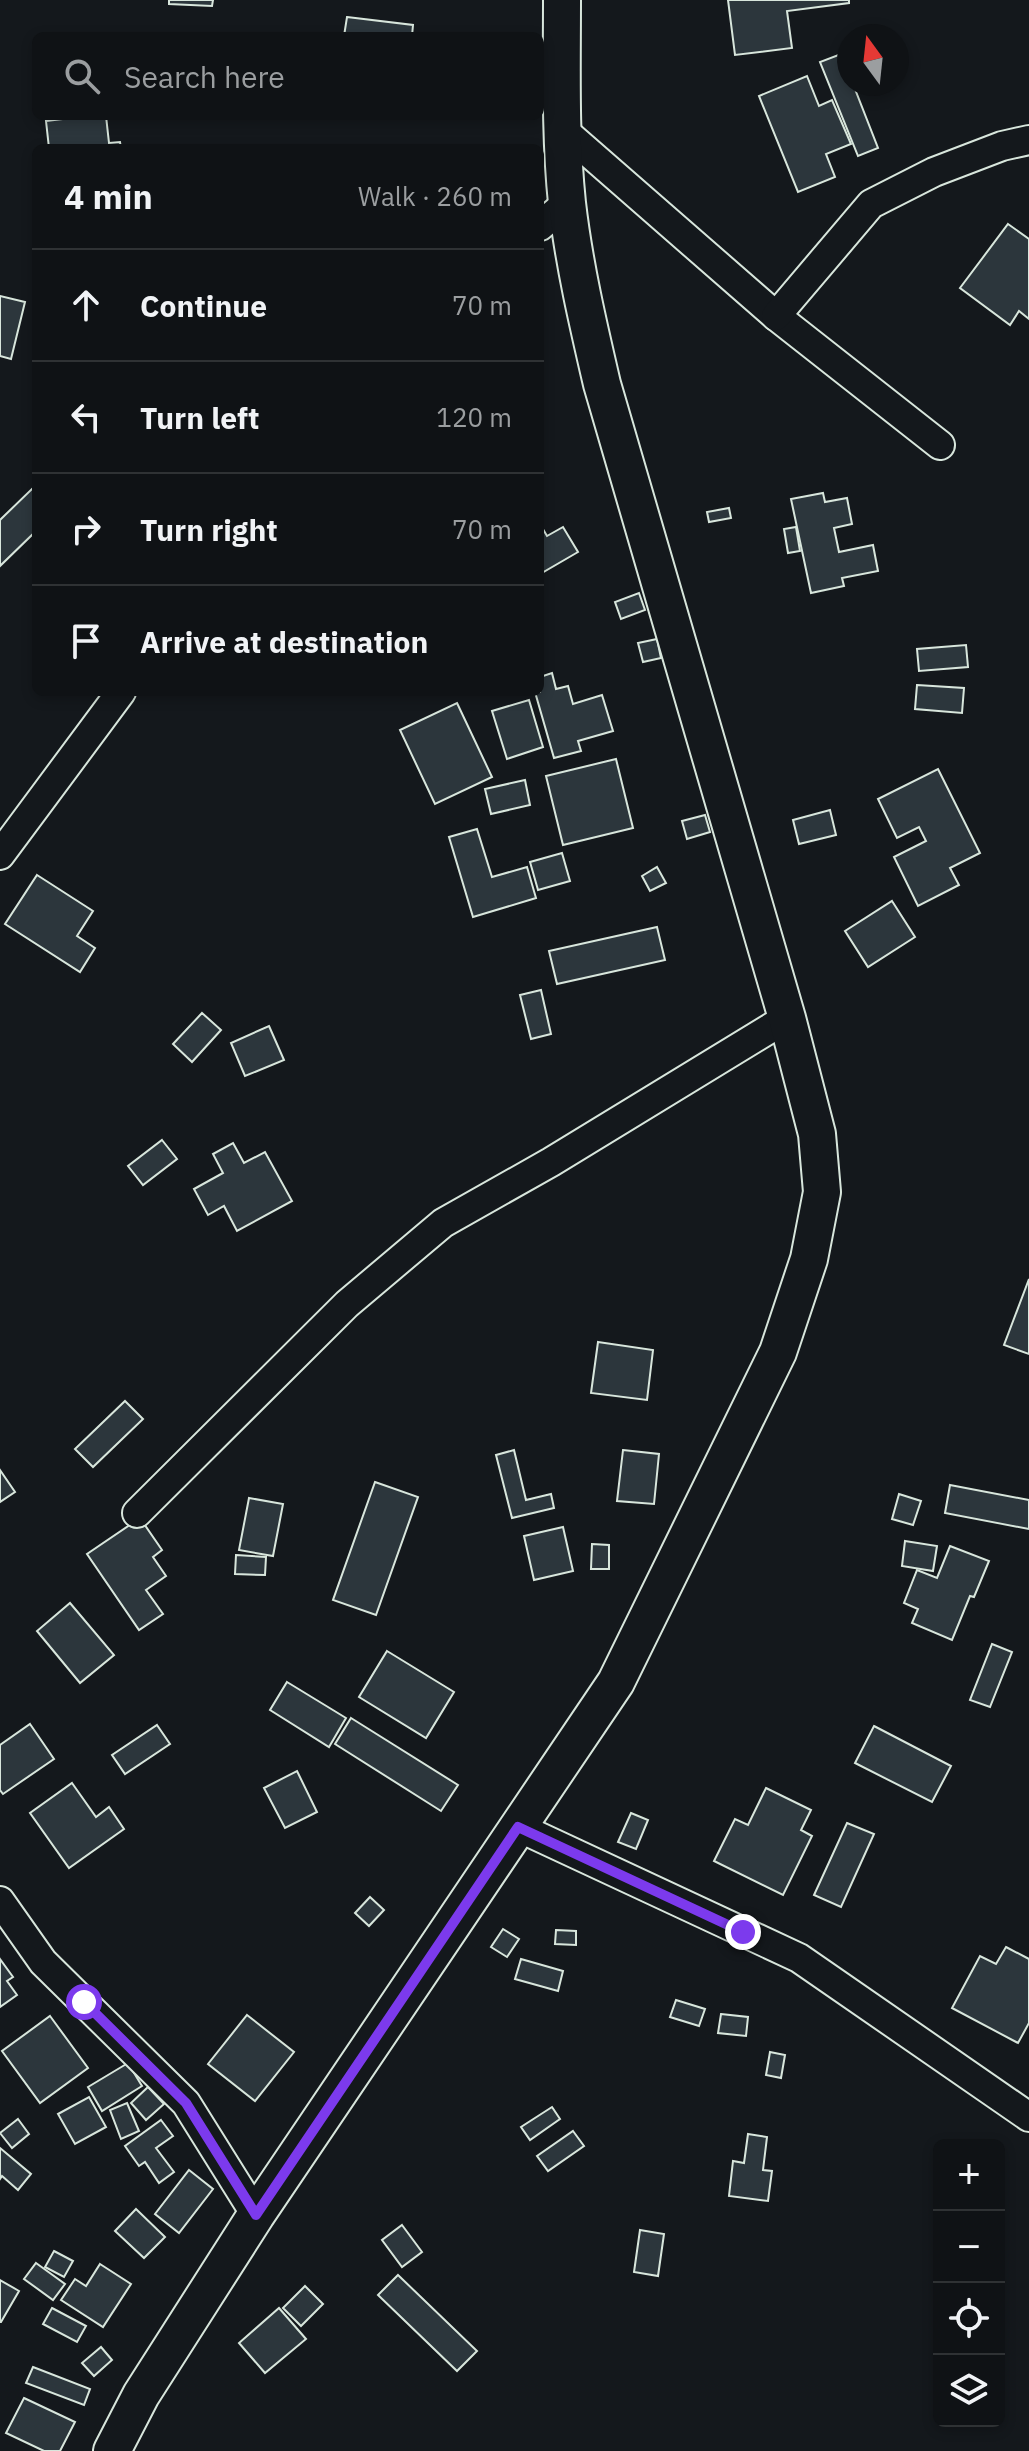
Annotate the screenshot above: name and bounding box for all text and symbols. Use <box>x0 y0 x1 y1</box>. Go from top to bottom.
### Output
north arrow <box>837 24 909 96</box>
search box <box>32 32 544 120</box>
icon: search <box>60 54 104 98</box>
text: Search here <box>124 57 285 96</box>
text: 4 min <box>64 174 153 218</box>
text: Walk · 260 m <box>358 179 512 213</box>
icon: ahead <box>64 283 108 327</box>
text: Continue <box>140 286 267 325</box>
text: 70 m <box>452 288 512 322</box>
icon: left <box>64 395 108 439</box>
text: Turn left <box>140 398 259 437</box>
text: 120 m <box>436 400 512 434</box>
icon: right <box>64 507 108 551</box>
text: Turn right <box>140 510 278 549</box>
text: 70 m <box>452 512 512 546</box>
icon: arrive <box>64 619 108 663</box>
text: Arrive at destination <box>140 622 428 661</box>
route end <box>725 1914 761 1950</box>
route start <box>66 1984 102 2020</box>
map controls <box>933 2139 1005 2427</box>
button: + <box>933 2139 1005 2211</box>
button: − <box>933 2211 1005 2283</box>
button: locate <box>933 2283 1005 2355</box>
button: layers <box>933 2355 1005 2427</box>

